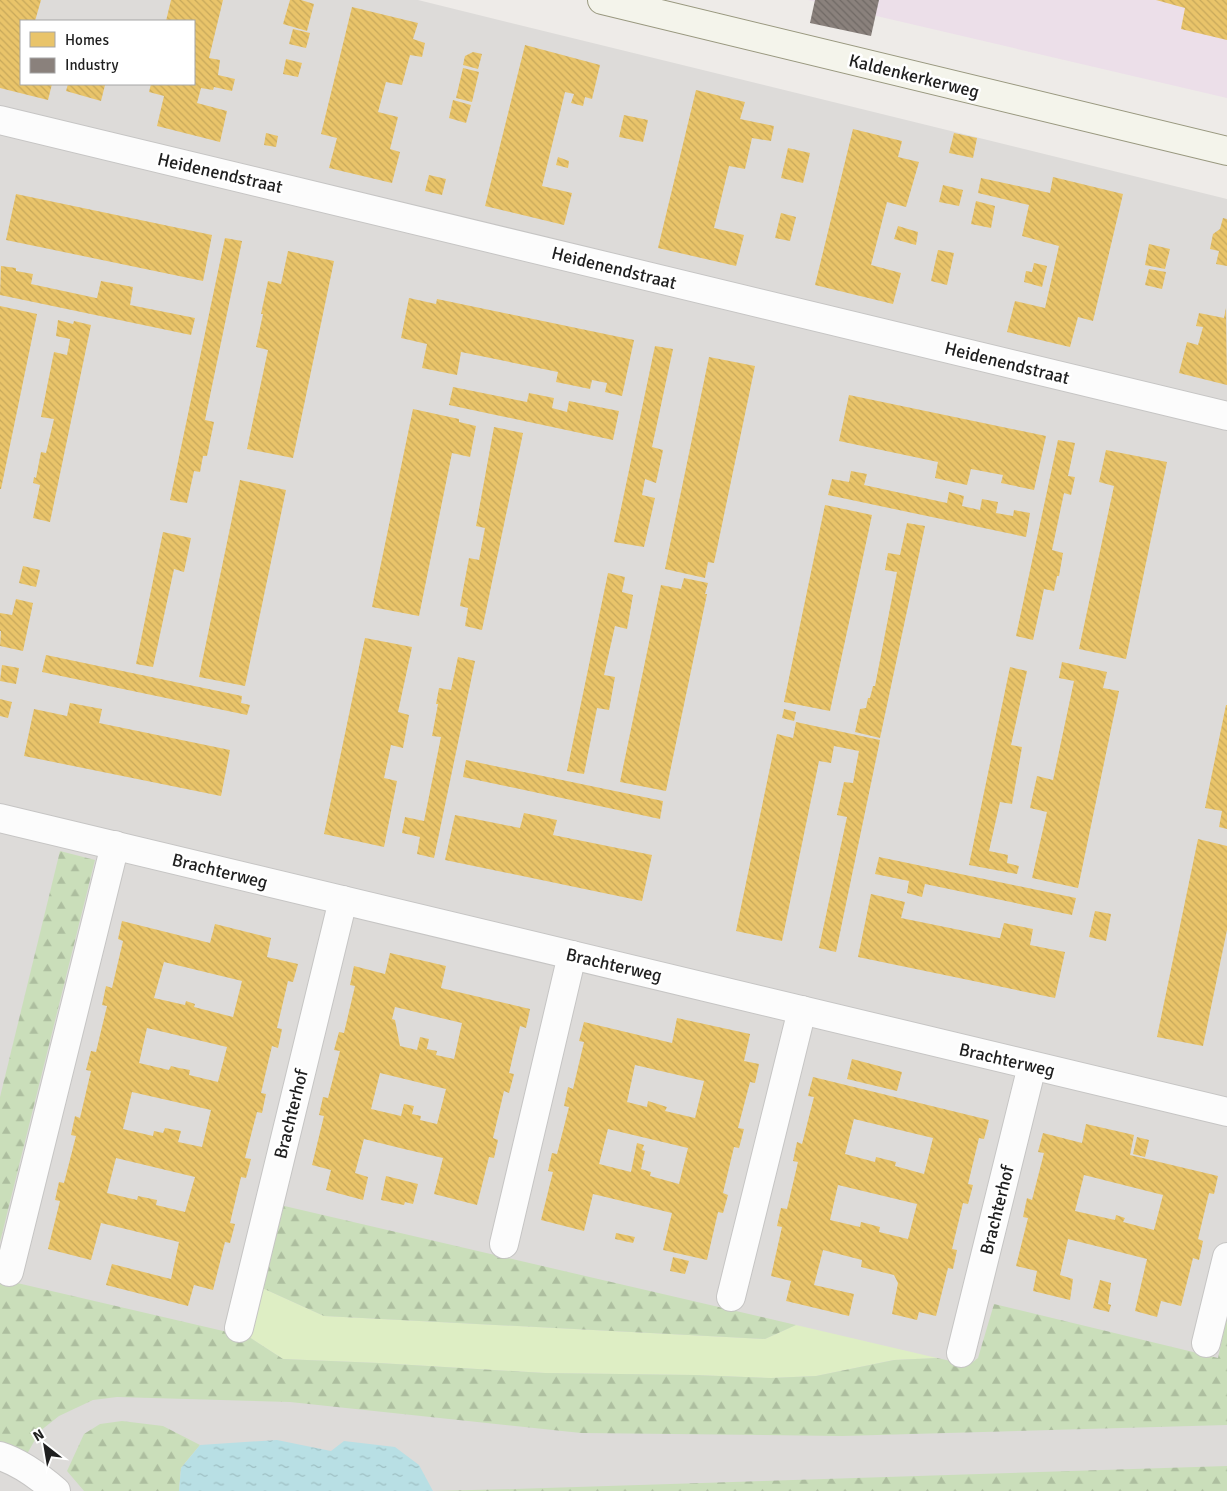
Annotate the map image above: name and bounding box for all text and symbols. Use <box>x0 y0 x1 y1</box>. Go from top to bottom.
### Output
legend <box>20 20 195 85</box>
text: Homes <box>65 31 109 49</box>
street label: Kaldenkerkerweg <box>846 49 982 103</box>
text: Industry <box>65 56 118 74</box>
street label: Heidenendstraat <box>155 148 285 198</box>
street label: Heidenendstraat <box>549 242 679 294</box>
street label: Heidenendstraat <box>942 337 1072 389</box>
street label: Brachterweg <box>170 848 270 894</box>
street label: Brachterweg <box>564 943 664 987</box>
street label: Brachterweg <box>957 1038 1057 1082</box>
street label: Brachterhof <box>269 1066 313 1161</box>
street label: Brachterhof <box>975 1162 1019 1257</box>
north arrow <box>20 1421 70 1471</box>
text: N <box>30 1425 47 1445</box>

